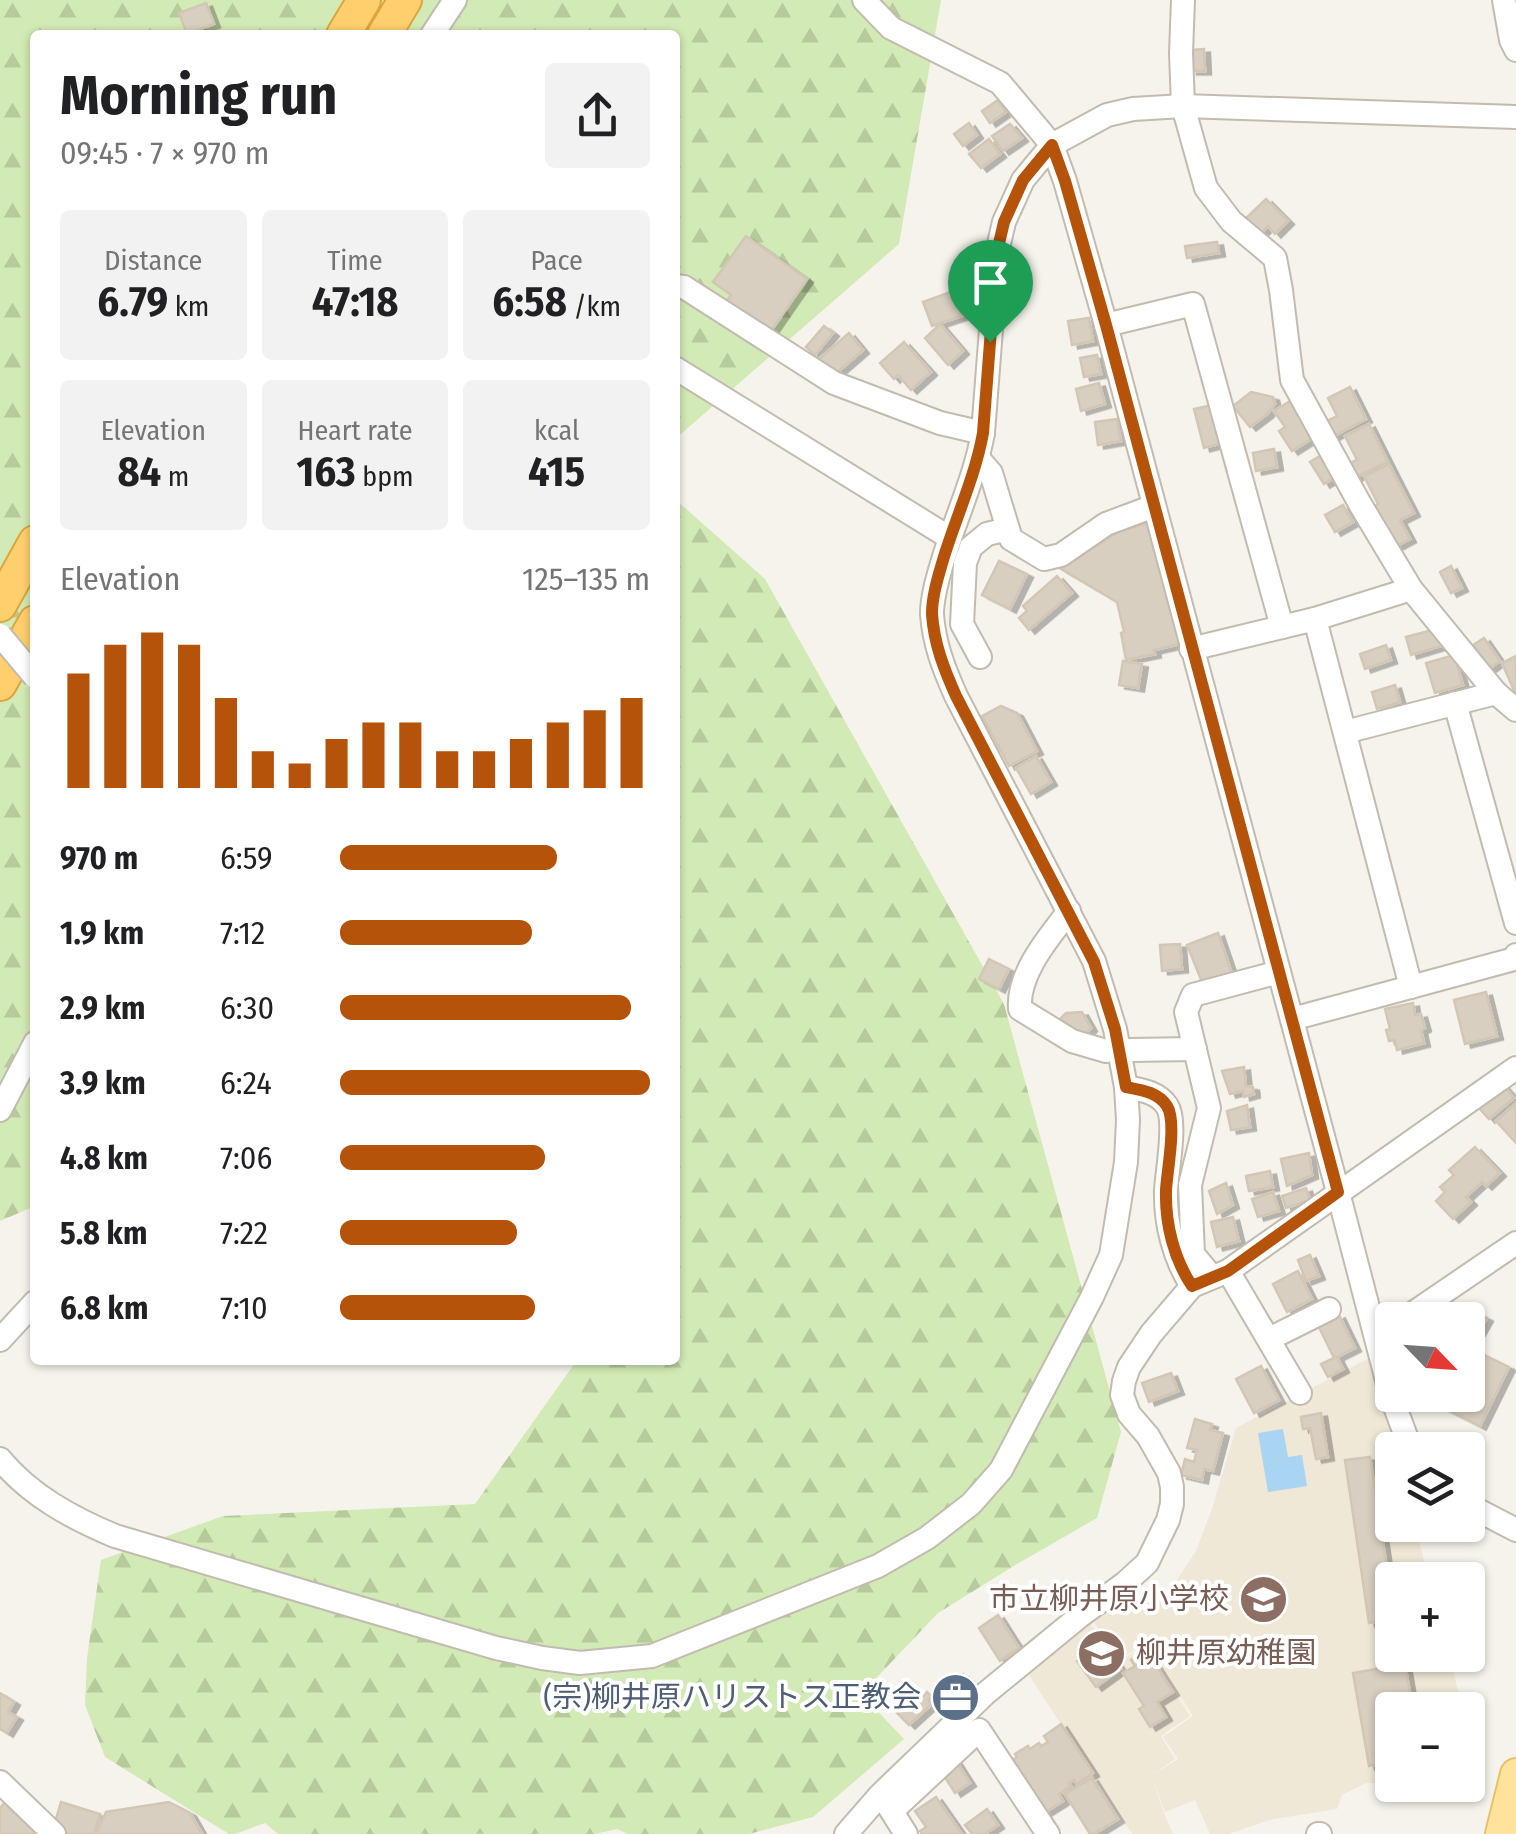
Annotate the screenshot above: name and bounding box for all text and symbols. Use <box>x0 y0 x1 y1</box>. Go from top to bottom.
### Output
text: Morning run <box>60 63 337 129</box>
button: share <box>545 63 650 168</box>
text: 09:45 · 7 × 970 m <box>60 134 269 172</box>
pin <box>948 240 1033 343</box>
text: Distance <box>104 244 202 277</box>
text: Time <box>327 244 383 277</box>
text: Pace <box>531 244 583 277</box>
icon: arrive <box>963 255 1018 310</box>
text: 6.79 <box>97 277 168 327</box>
text: 47:18 <box>312 277 398 327</box>
text: 6:58 <box>492 277 567 327</box>
text: km <box>168 290 209 323</box>
text: /km <box>567 290 621 323</box>
text: Elevation <box>101 414 206 447</box>
text: Heart rate <box>298 414 412 447</box>
text: kcal <box>534 414 579 447</box>
text: 84 <box>117 447 161 497</box>
text: 163 <box>296 447 356 497</box>
text: 415 <box>528 447 585 497</box>
text: m <box>161 460 189 493</box>
text: bpm <box>356 460 414 493</box>
text: Elevation <box>60 560 180 598</box>
text: 125–135 m <box>522 560 650 598</box>
text: 970 m <box>60 839 138 877</box>
text: 6:59 <box>220 839 273 877</box>
text: 1.9 km <box>60 914 144 952</box>
text: 7:12 <box>220 914 265 952</box>
text: 2.9 km <box>60 989 145 1027</box>
text: 6:30 <box>220 989 274 1027</box>
text: 3.9 km <box>60 1064 146 1102</box>
text: 6:24 <box>220 1064 272 1102</box>
text: 4.8 km <box>60 1139 148 1177</box>
text: 7:06 <box>220 1139 272 1177</box>
text: 5.8 km <box>60 1214 147 1252</box>
text: 7:22 <box>220 1214 268 1252</box>
text: 6.8 km <box>60 1289 148 1327</box>
text: 7:10 <box>220 1289 268 1327</box>
north arrow <box>1375 1302 1485 1412</box>
map controls <box>1375 1302 1485 1802</box>
button: layers <box>1375 1432 1485 1542</box>
button: + <box>1375 1562 1485 1672</box>
school or university icon: 市立柳井原小学校 <box>1238 1573 1290 1625</box>
place label: 市立柳井原小学校 <box>989 1581 1229 1617</box>
school or university icon: 柳井原幼稚園 <box>1075 1627 1127 1679</box>
place label: 柳井原幼稚園 <box>1136 1635 1316 1671</box>
office icon: (宗)柳井原ハリストス正教会 <box>930 1671 982 1723</box>
place label: (宗)柳井原ハリストス正教会 <box>543 1679 921 1715</box>
button: − <box>1375 1692 1485 1802</box>

